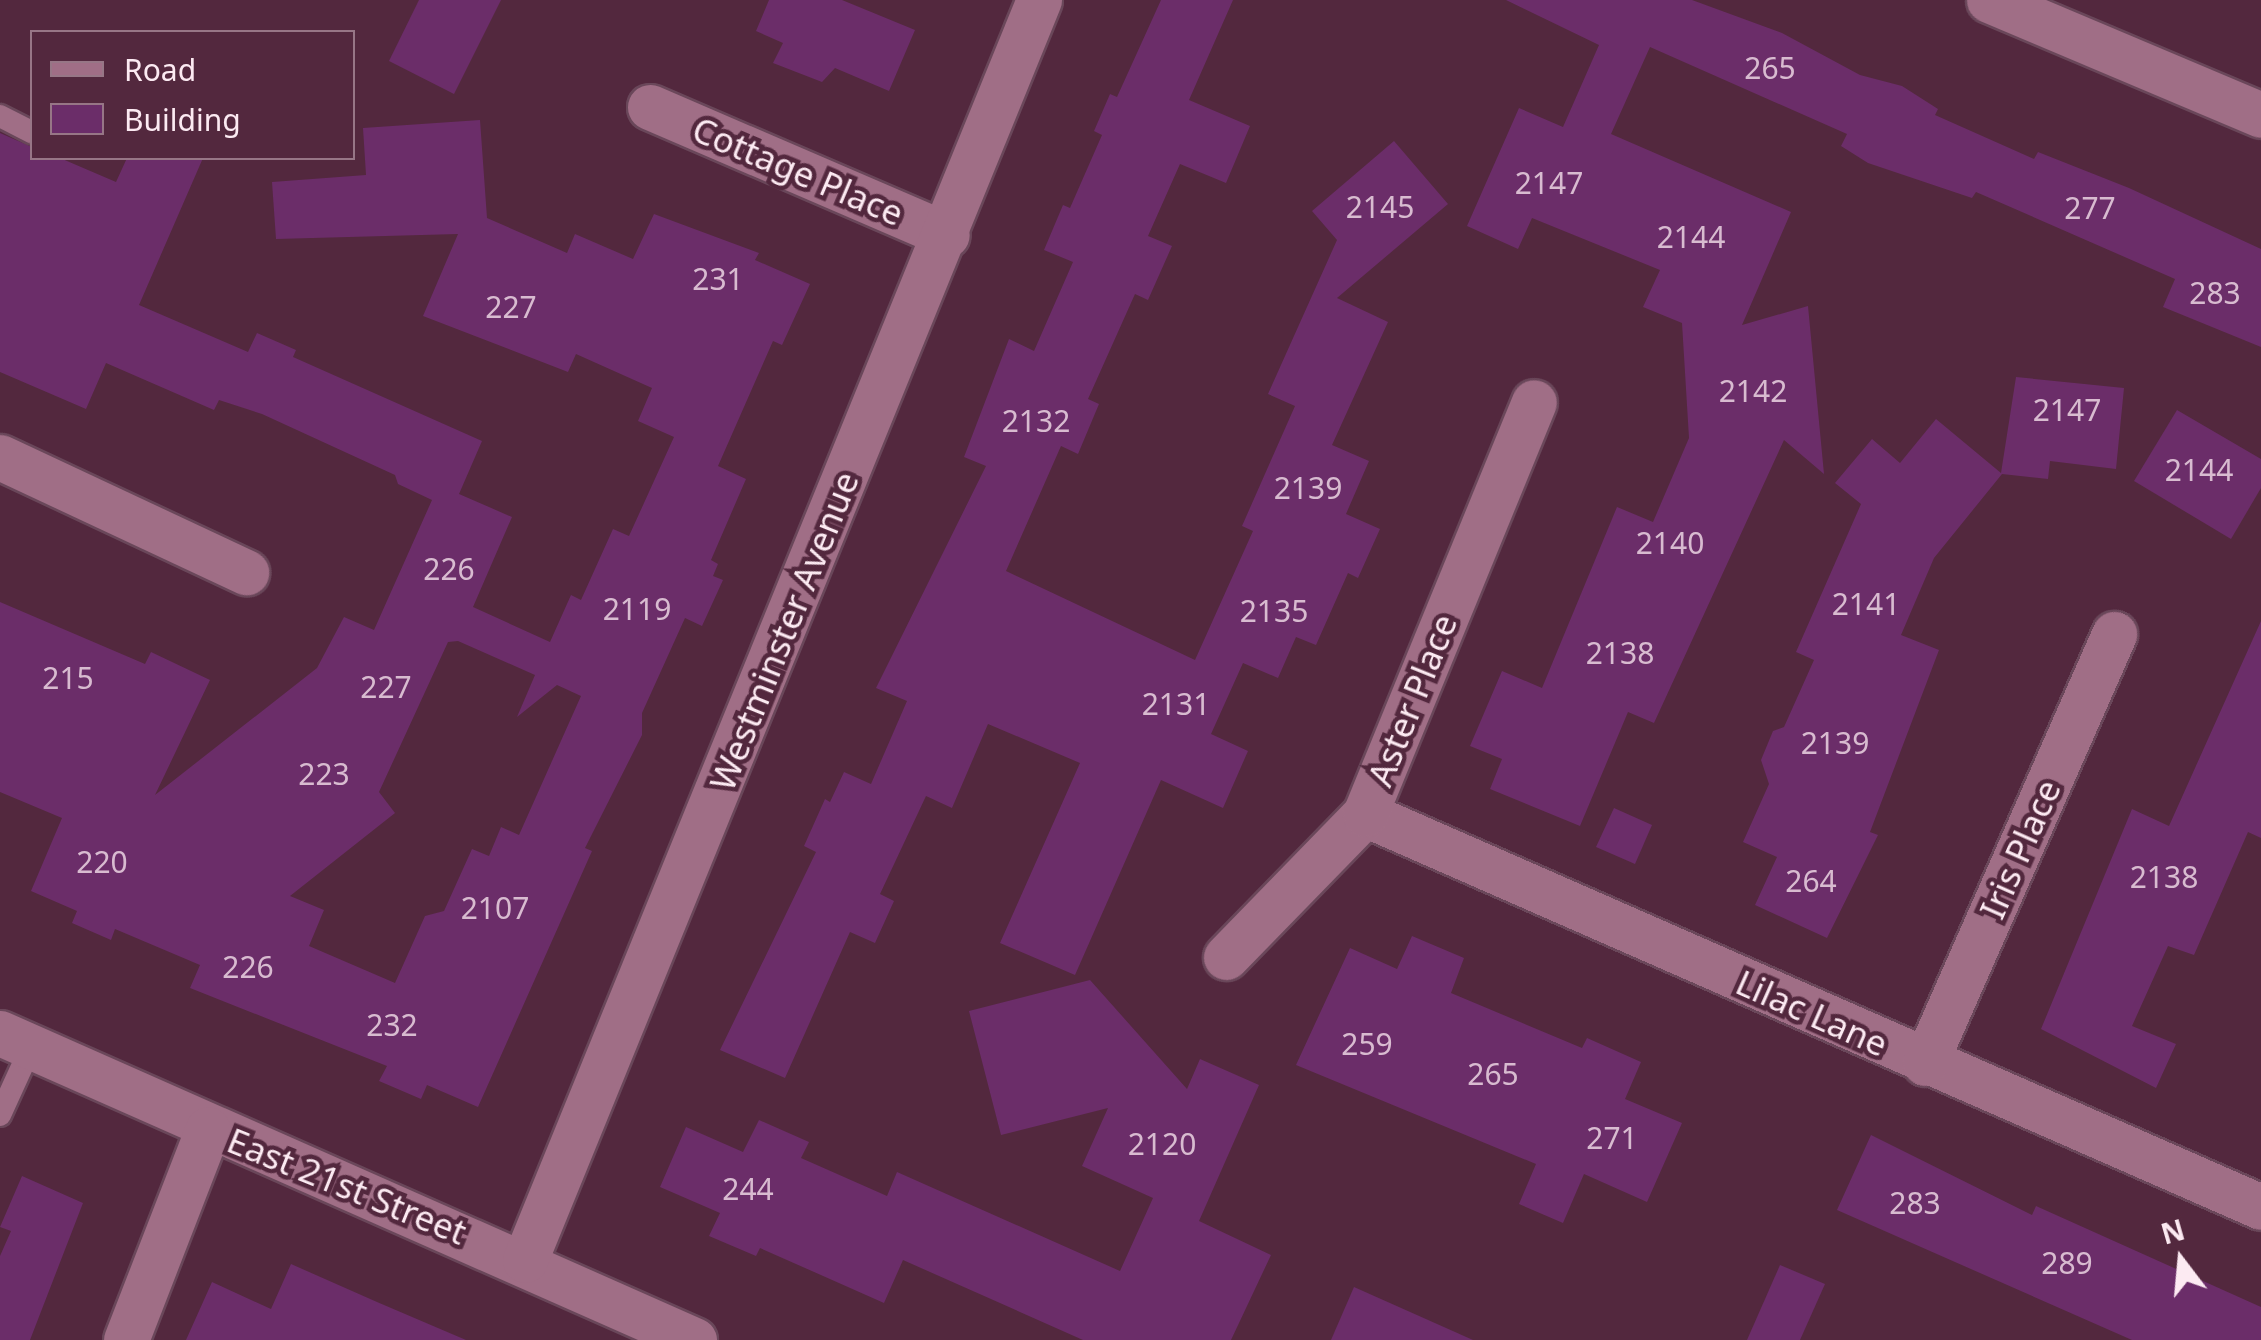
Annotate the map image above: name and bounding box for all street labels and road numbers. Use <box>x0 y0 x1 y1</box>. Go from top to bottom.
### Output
street label: Cottage Place <box>686 108 910 234</box>
street label: Westminster Avenue <box>701 466 867 796</box>
street label: Aster Place <box>1359 608 1465 792</box>
street label: Iris Place <box>1971 773 2069 925</box>
street label: Lilac Lane <box>1730 961 1894 1065</box>
street label: East 21st Street <box>221 1119 473 1253</box>

